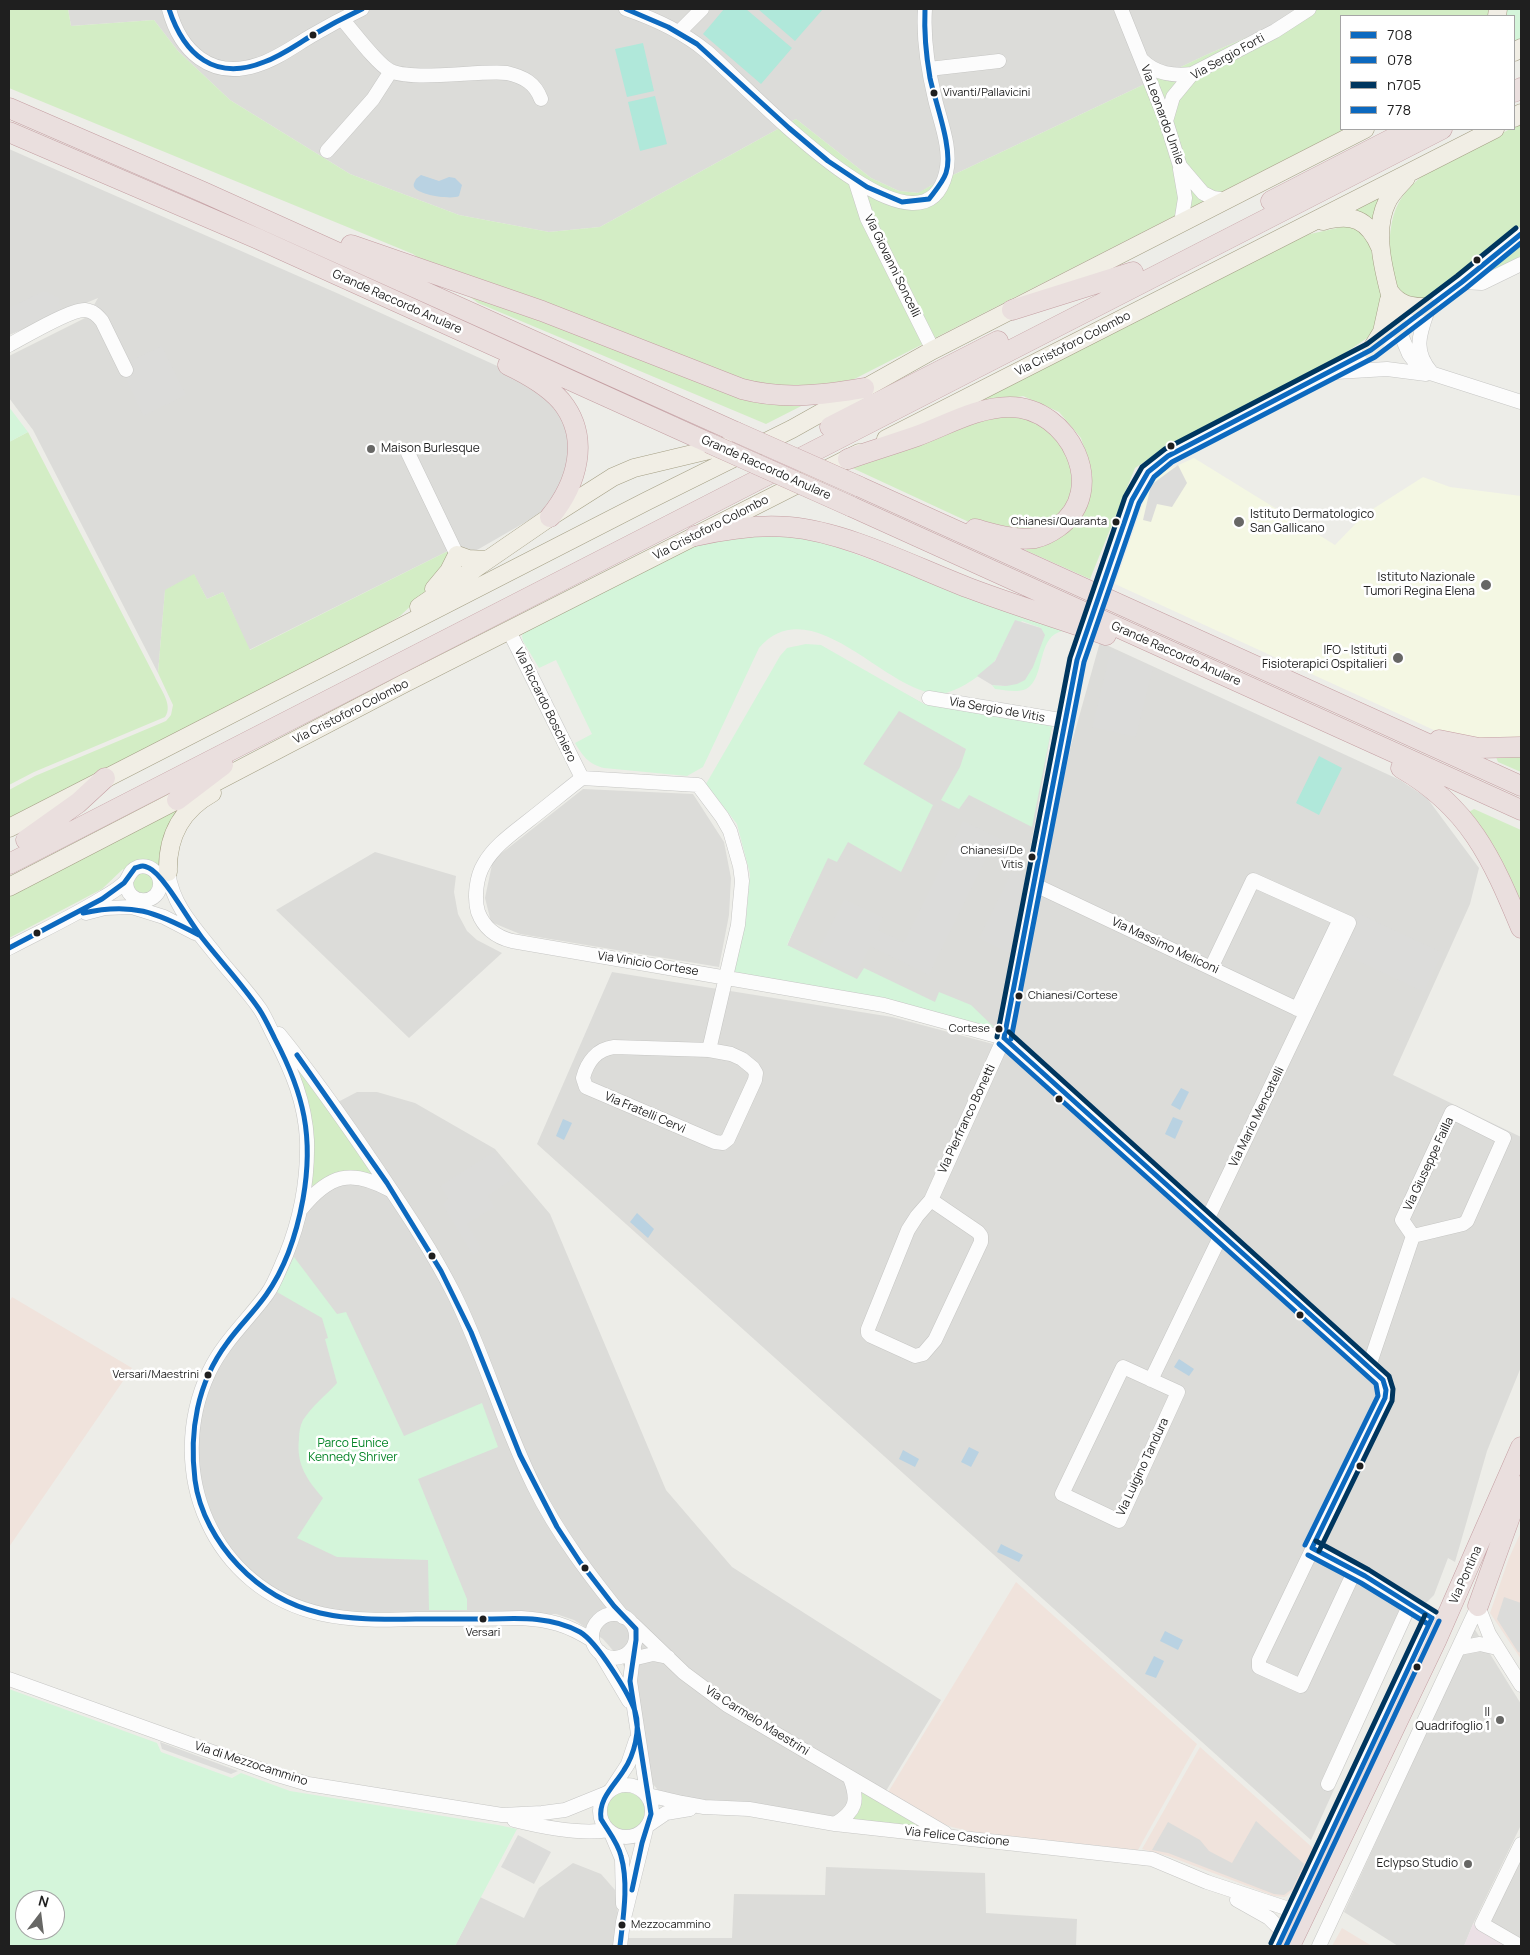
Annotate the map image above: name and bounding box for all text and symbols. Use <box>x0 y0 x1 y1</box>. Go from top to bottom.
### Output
legend <box>1340 15 1515 130</box>
text: 708 <box>1387 24 1412 45</box>
unlabelled marker <box>308 30 318 40</box>
street label: Via Sergio Forti <box>1189 31 1267 83</box>
text: 078 <box>1387 49 1412 70</box>
street label: Via Leonardo Umile <box>1137 63 1187 167</box>
text: n705 <box>1387 74 1421 95</box>
place label: Vivanti/Pallavicini <box>943 86 1030 100</box>
marker: Vivanti/Pallavicini <box>929 88 939 98</box>
text: 778 <box>1387 99 1411 120</box>
street label: Via Giovanni Soncelli <box>861 212 923 320</box>
unlabelled marker <box>1472 255 1482 265</box>
street label: Grande Raccordo Anulare <box>330 267 464 337</box>
street label: Via Cristoforo Colombo <box>1013 309 1133 379</box>
street label: Grande Raccordo Anulare <box>699 433 833 503</box>
unlabelled marker <box>1166 441 1176 451</box>
place label: Maison Burlesque <box>381 442 480 456</box>
marker: Maison Burlesque <box>365 443 377 455</box>
street label: Via Cristoforo Colombo <box>651 493 771 563</box>
place label: Istituto Dermatologico San Gallicano <box>1250 508 1374 536</box>
place label: Chianesi/Quaranta <box>1011 515 1107 529</box>
marker: Istituto Dermatologico San Gallicano <box>1232 515 1246 529</box>
marker: Chianesi/Quaranta <box>1111 517 1121 527</box>
place label: Istituto Nazionale Tumori Regina Elena <box>1364 571 1475 599</box>
marker: Istituto Nazionale Tumori Regina Elena <box>1479 578 1493 592</box>
street label: Grande Raccordo Anulare <box>1109 619 1243 689</box>
place label: IFO - Istituti Fisioterapici Ospitalieri <box>1262 644 1387 672</box>
street label: Via Riccardo Boschiero <box>511 646 579 764</box>
marker: IFO - Istituti Fisioterapici Ospitalieri <box>1391 651 1405 665</box>
street label: Via Cristoforo Colombo <box>291 677 411 747</box>
street label: Via Sergio de Vitis <box>948 694 1046 726</box>
place label: Chianesi/De Vitis <box>961 844 1023 870</box>
marker: Chianesi/De Vitis <box>1027 852 1037 862</box>
street label: Via Massimo Meliconi <box>1109 915 1221 977</box>
unlabelled marker <box>32 928 42 938</box>
street label: Via Vinicio Cortese <box>596 949 700 979</box>
place label: Chianesi/Cortese <box>1028 989 1118 1003</box>
marker: Chianesi/Cortese <box>1014 991 1024 1001</box>
place label: Cortese <box>949 1022 990 1036</box>
marker: Cortese <box>994 1024 1004 1034</box>
street label: Via Pierfranco Bonetti <box>935 1062 999 1176</box>
street label: Via Mario Mencatelli <box>1227 1065 1287 1169</box>
street label: Via Fratelli Cervi <box>602 1089 688 1137</box>
unlabelled marker <box>1054 1094 1064 1104</box>
street label: Via Giuseppe Failla <box>1401 1115 1457 1213</box>
unlabelled marker <box>427 1251 437 1261</box>
unlabelled marker <box>1295 1310 1305 1320</box>
place label: Versari/Maestrini <box>113 1368 199 1382</box>
marker: Versari/Maestrini <box>203 1370 213 1380</box>
street label: Via Luigino Tandura <box>1114 1416 1172 1518</box>
park label: Parco Eunice Kennedy Shriver <box>308 1437 398 1465</box>
unlabelled marker <box>1355 1461 1365 1471</box>
street label: Via Pontina <box>1447 1544 1485 1606</box>
unlabelled marker <box>580 1563 590 1573</box>
marker: Versari <box>478 1614 488 1624</box>
place label: Versari <box>466 1626 500 1640</box>
unlabelled marker <box>1412 1662 1422 1672</box>
street label: Via Carmelo Maestrini <box>702 1683 812 1759</box>
place label: Il Quadrifoglio 1 <box>1415 1706 1490 1734</box>
marker: Il Quadrifoglio 1 <box>1494 1714 1506 1726</box>
street label: Via di Mezzocammino <box>193 1739 309 1789</box>
street label: Via Felice Cascione <box>904 1824 1010 1850</box>
place label: Eclypso Studio <box>1376 1857 1458 1871</box>
marker: Eclypso Studio <box>1462 1858 1474 1870</box>
north arrow <box>15 1890 65 1940</box>
text: N <box>36 1891 51 1911</box>
place label: Mezzocammino <box>631 1918 711 1932</box>
marker: Mezzocammino <box>617 1920 627 1930</box>

